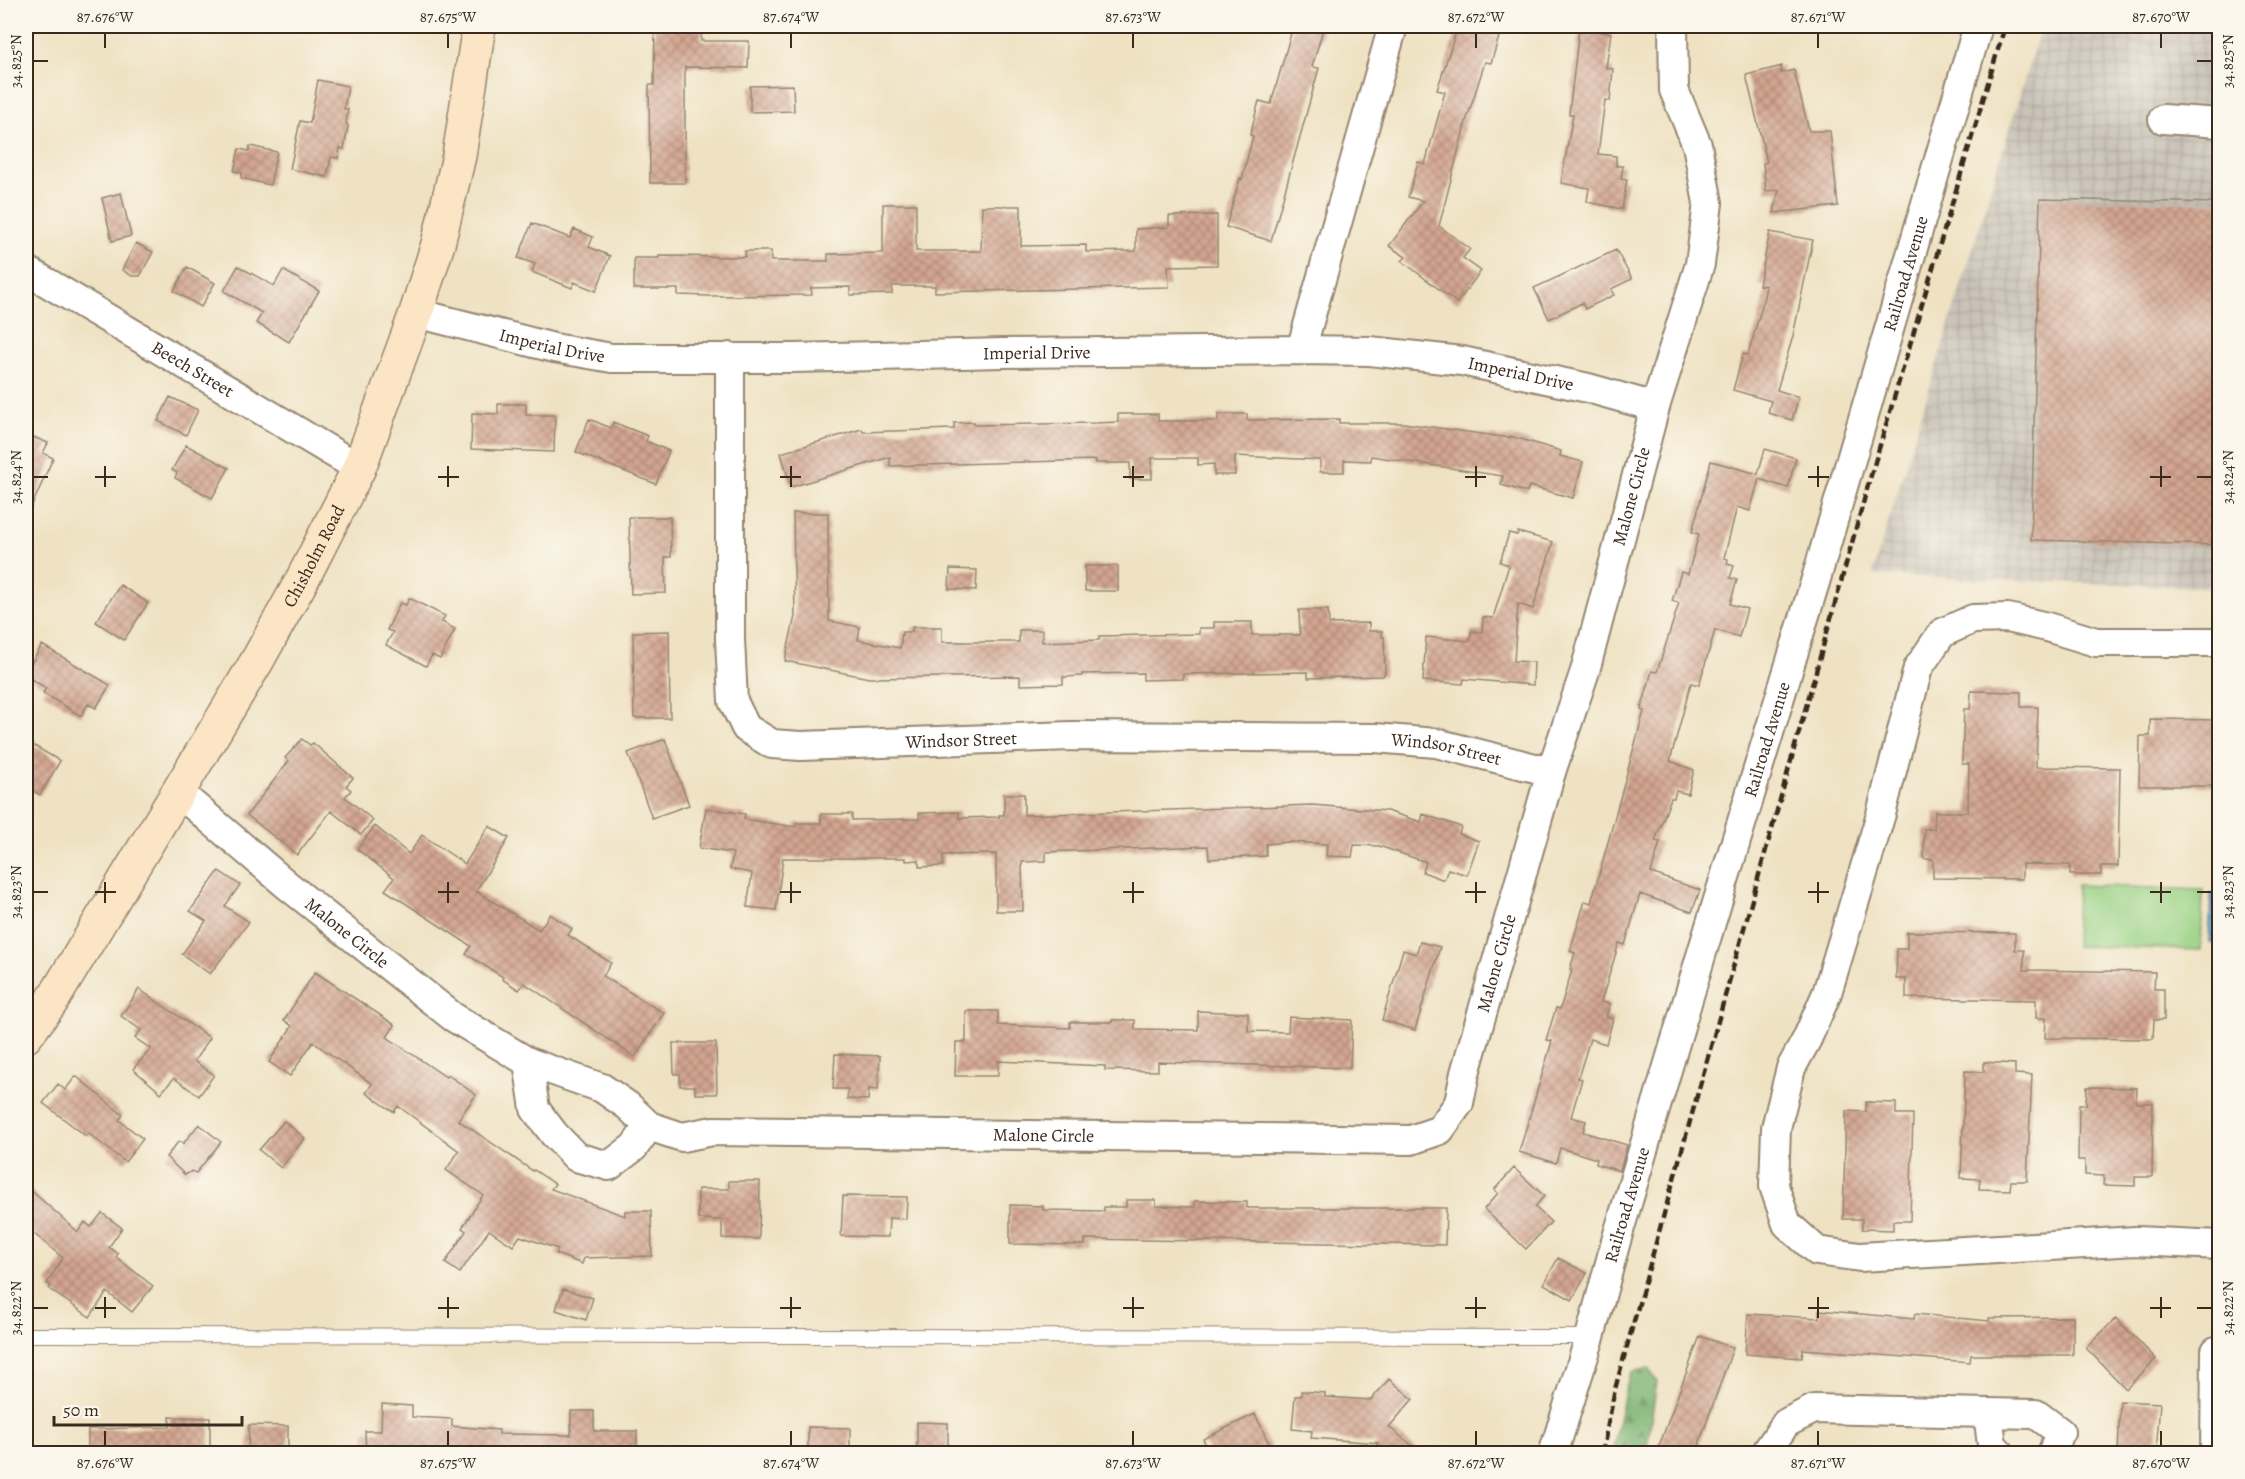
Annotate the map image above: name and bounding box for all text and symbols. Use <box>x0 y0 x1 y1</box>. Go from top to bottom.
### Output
text: 87.676°W <box>77 7 133 27</box>
text: 87.675°W <box>420 7 476 27</box>
text: 87.674°W <box>763 7 819 27</box>
text: 87.673°W <box>1105 7 1161 27</box>
text: 87.672°W <box>1447 7 1505 27</box>
text: 87.671°W <box>1790 7 1846 27</box>
text: 87.670°W <box>2132 7 2190 27</box>
text: 34.825°N <box>6 34 26 88</box>
text: 34.825°N <box>2218 34 2238 88</box>
street label: Railroad Avenue <box>1877 213 1934 334</box>
street label: Imperial Drive <box>497 323 607 369</box>
street label: Beech Street <box>147 335 238 403</box>
street label: Imperial Drive <box>983 340 1091 365</box>
street label: Imperial Drive <box>1466 351 1576 397</box>
street label: Malone Circle <box>1607 444 1656 548</box>
text: 34.824°N <box>6 450 26 504</box>
text: 34.824°N <box>2218 450 2238 504</box>
street label: Chisholm Road <box>277 500 350 612</box>
street label: Railroad Avenue <box>1738 679 1796 800</box>
street label: Windsor Street <box>904 726 1018 754</box>
street label: Windsor Street <box>1389 727 1504 771</box>
text: 34.823°N <box>6 865 26 919</box>
text: 34.823°N <box>2218 865 2238 919</box>
street label: Malone Circle <box>300 892 394 974</box>
street label: Malone Circle <box>1471 911 1522 1015</box>
street label: Malone Circle <box>993 1123 1094 1148</box>
street label: Railroad Avenue <box>1599 1144 1655 1265</box>
text: 34.822°N <box>6 1281 26 1335</box>
text: 34.822°N <box>2218 1281 2238 1335</box>
scale bar <box>54 1389 242 1427</box>
text: 50 m <box>63 1398 99 1422</box>
text: 87.676°W <box>77 1453 133 1473</box>
text: 87.675°W <box>420 1453 476 1473</box>
text: 87.674°W <box>763 1453 819 1473</box>
text: 87.673°W <box>1105 1453 1161 1473</box>
text: 87.672°W <box>1447 1453 1505 1473</box>
text: 87.671°W <box>1790 1453 1846 1473</box>
text: 87.670°W <box>2132 1453 2190 1473</box>

